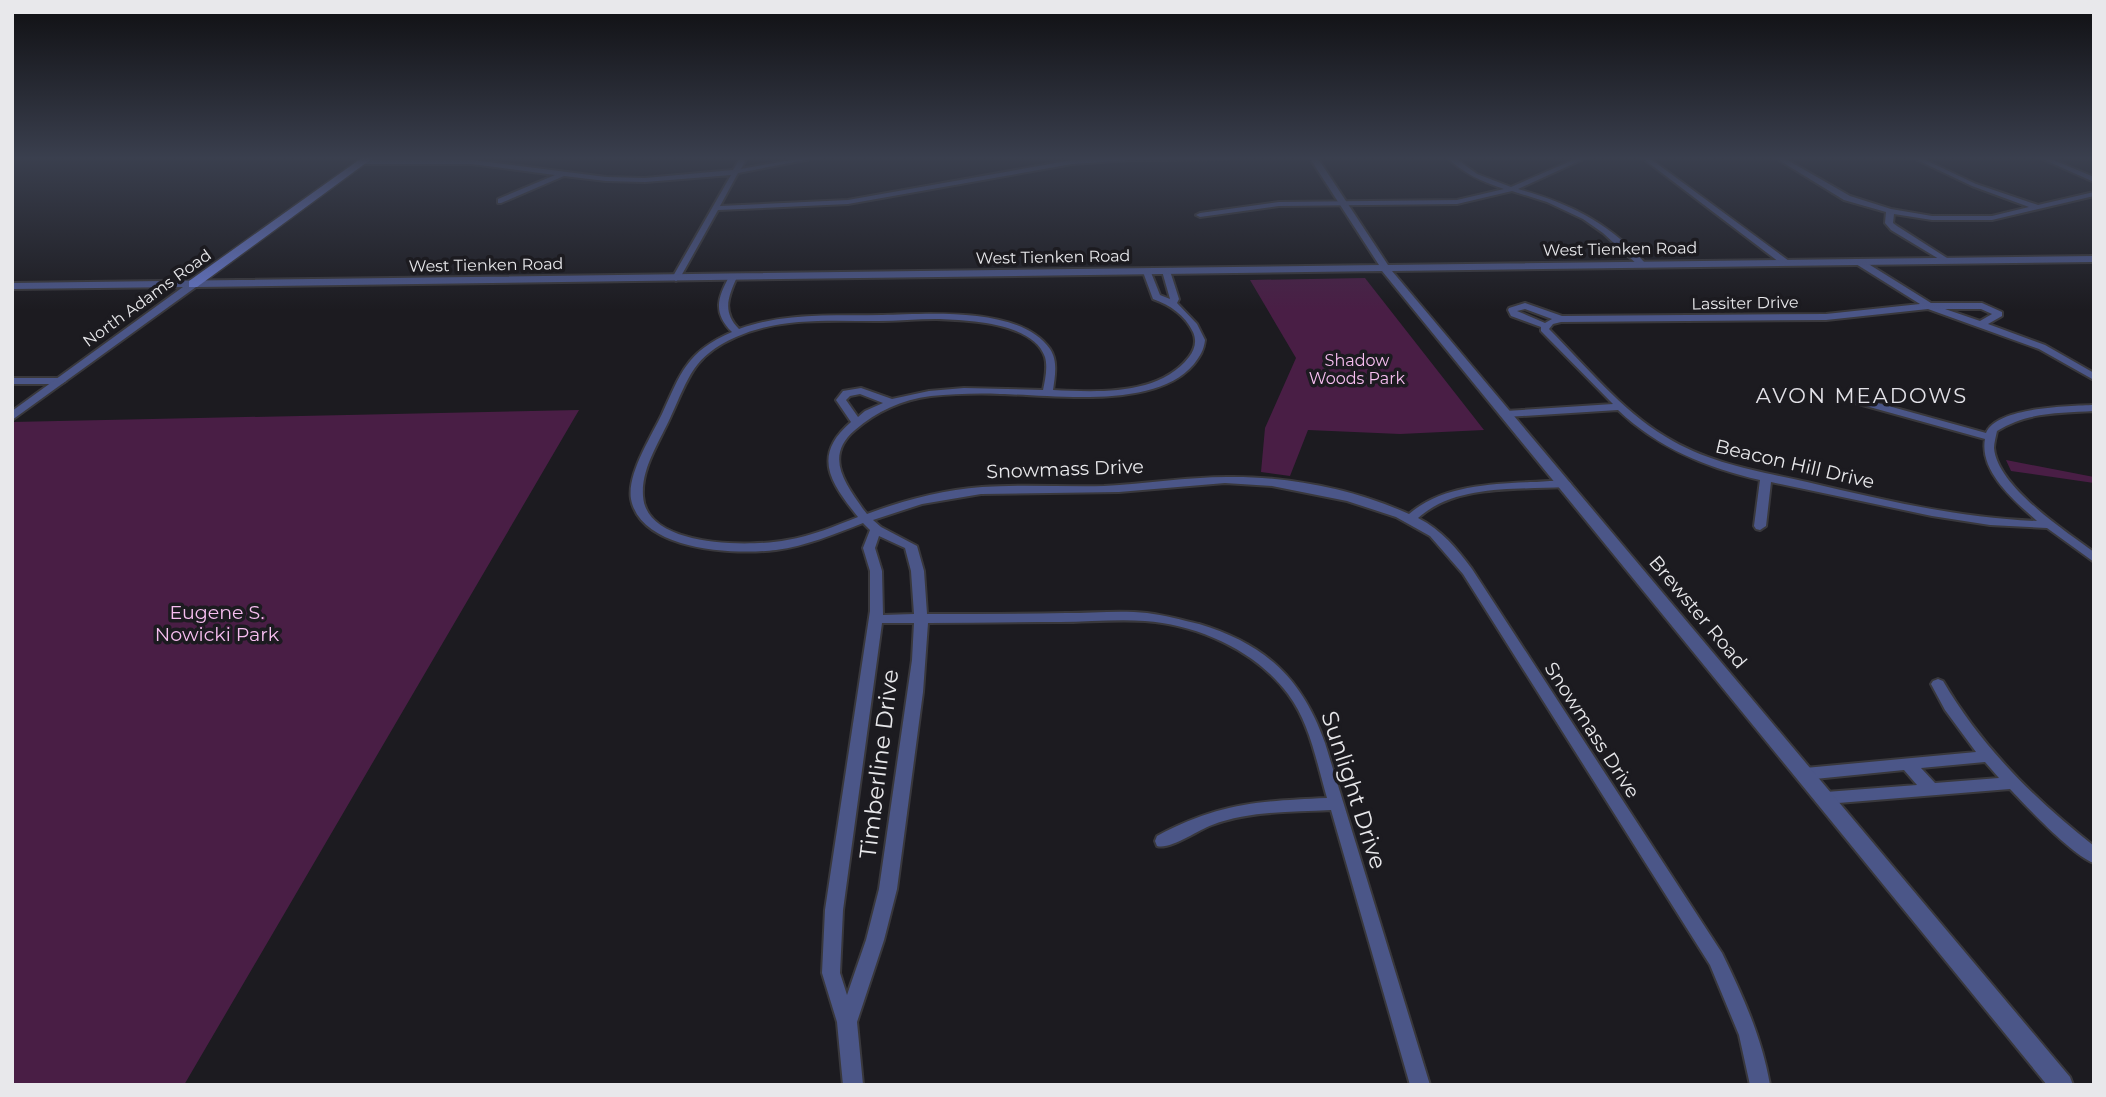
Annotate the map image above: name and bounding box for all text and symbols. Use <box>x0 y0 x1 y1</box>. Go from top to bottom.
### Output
street label: West Tienken Road <box>1542 238 1698 260</box>
street label: North Adams Road <box>79 245 215 351</box>
street label: West Tienken Road <box>975 246 1131 268</box>
street label: West Tienken Road <box>408 254 564 276</box>
street label: Lassiter Drive <box>1691 293 1799 313</box>
park label: Shadow Woods Park <box>1309 351 1406 388</box>
district label: AVON MEADOWS <box>1756 383 1968 408</box>
street label: Beacon Hill Drive <box>1713 435 1877 493</box>
street label: Snowmass Drive <box>986 455 1144 483</box>
street label: Brewster Road <box>1644 551 1752 673</box>
park label: Eugene S. Nowicki Park <box>155 601 280 646</box>
street label: Snowmass Drive <box>1539 658 1645 802</box>
street label: Timberline Drive <box>854 668 904 860</box>
street label: Sunlight Drive <box>1315 707 1393 873</box>

